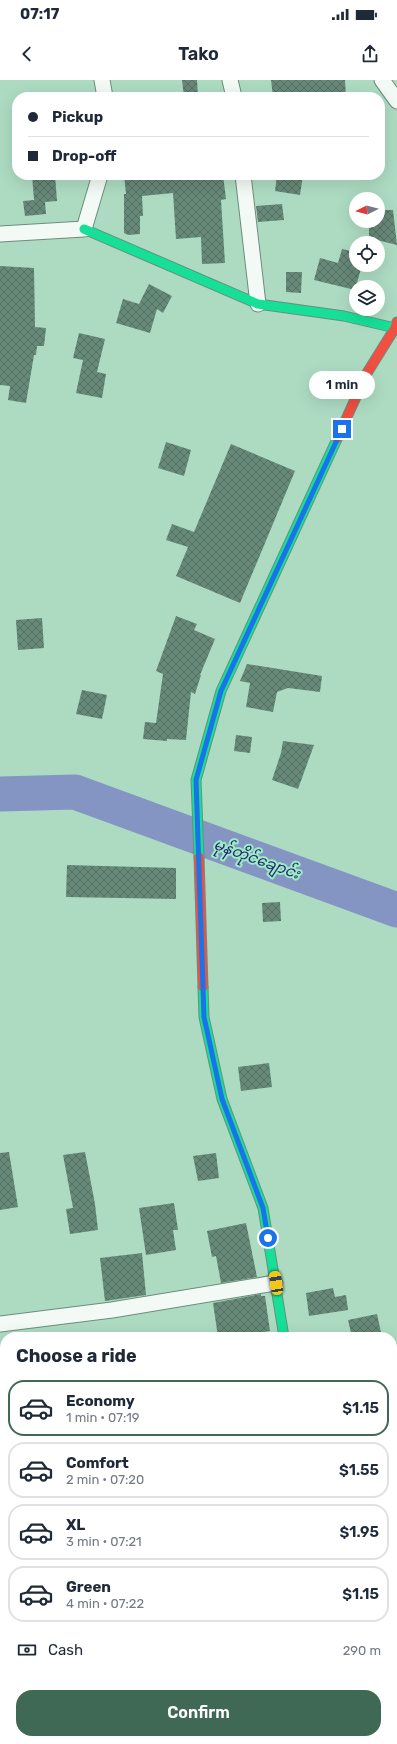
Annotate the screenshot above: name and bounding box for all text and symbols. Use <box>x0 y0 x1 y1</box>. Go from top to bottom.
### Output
text: 07:17 <box>20 5 59 23</box>
icon: back <box>16 43 38 65</box>
text: Tako <box>178 43 219 65</box>
icon: share <box>359 43 381 65</box>
text: Pickup <box>52 108 103 126</box>
text: Drop-off <box>52 147 116 165</box>
north arrow <box>349 192 385 228</box>
map controls <box>349 192 385 316</box>
button: locate <box>349 236 385 272</box>
button: layers <box>349 280 385 316</box>
callout: 1 min <box>309 371 375 399</box>
text: 1 min <box>326 377 358 392</box>
route end <box>333 420 351 438</box>
water label: မုန်တိုင်ချောင်း <box>210 833 304 886</box>
route start <box>259 1229 277 1247</box>
car <box>268 1270 284 1296</box>
text: Choose a ride <box>16 1345 137 1367</box>
icon: car <box>18 1390 54 1426</box>
text: Economy <box>66 1392 135 1410</box>
text: $1.15 <box>342 1399 379 1417</box>
text: 1 min · 07:19 <box>66 1410 140 1425</box>
icon: car <box>18 1452 54 1488</box>
text: Comfort <box>66 1454 129 1472</box>
text: $1.55 <box>339 1461 379 1479</box>
text: 2 min · 07:20 <box>66 1472 144 1487</box>
icon: car <box>18 1514 54 1550</box>
text: XL <box>66 1516 85 1534</box>
text: $1.95 <box>340 1523 379 1541</box>
text: 3 min · 07:21 <box>66 1534 142 1549</box>
icon: car <box>18 1576 54 1612</box>
text: Green <box>66 1578 111 1596</box>
text: $1.15 <box>342 1585 379 1603</box>
text: 4 min · 07:22 <box>66 1596 144 1611</box>
icon: cash <box>16 1639 38 1661</box>
text: Cash <box>48 1641 83 1659</box>
text: 290 m <box>343 1643 381 1658</box>
button: Confirm <box>16 1690 381 1736</box>

